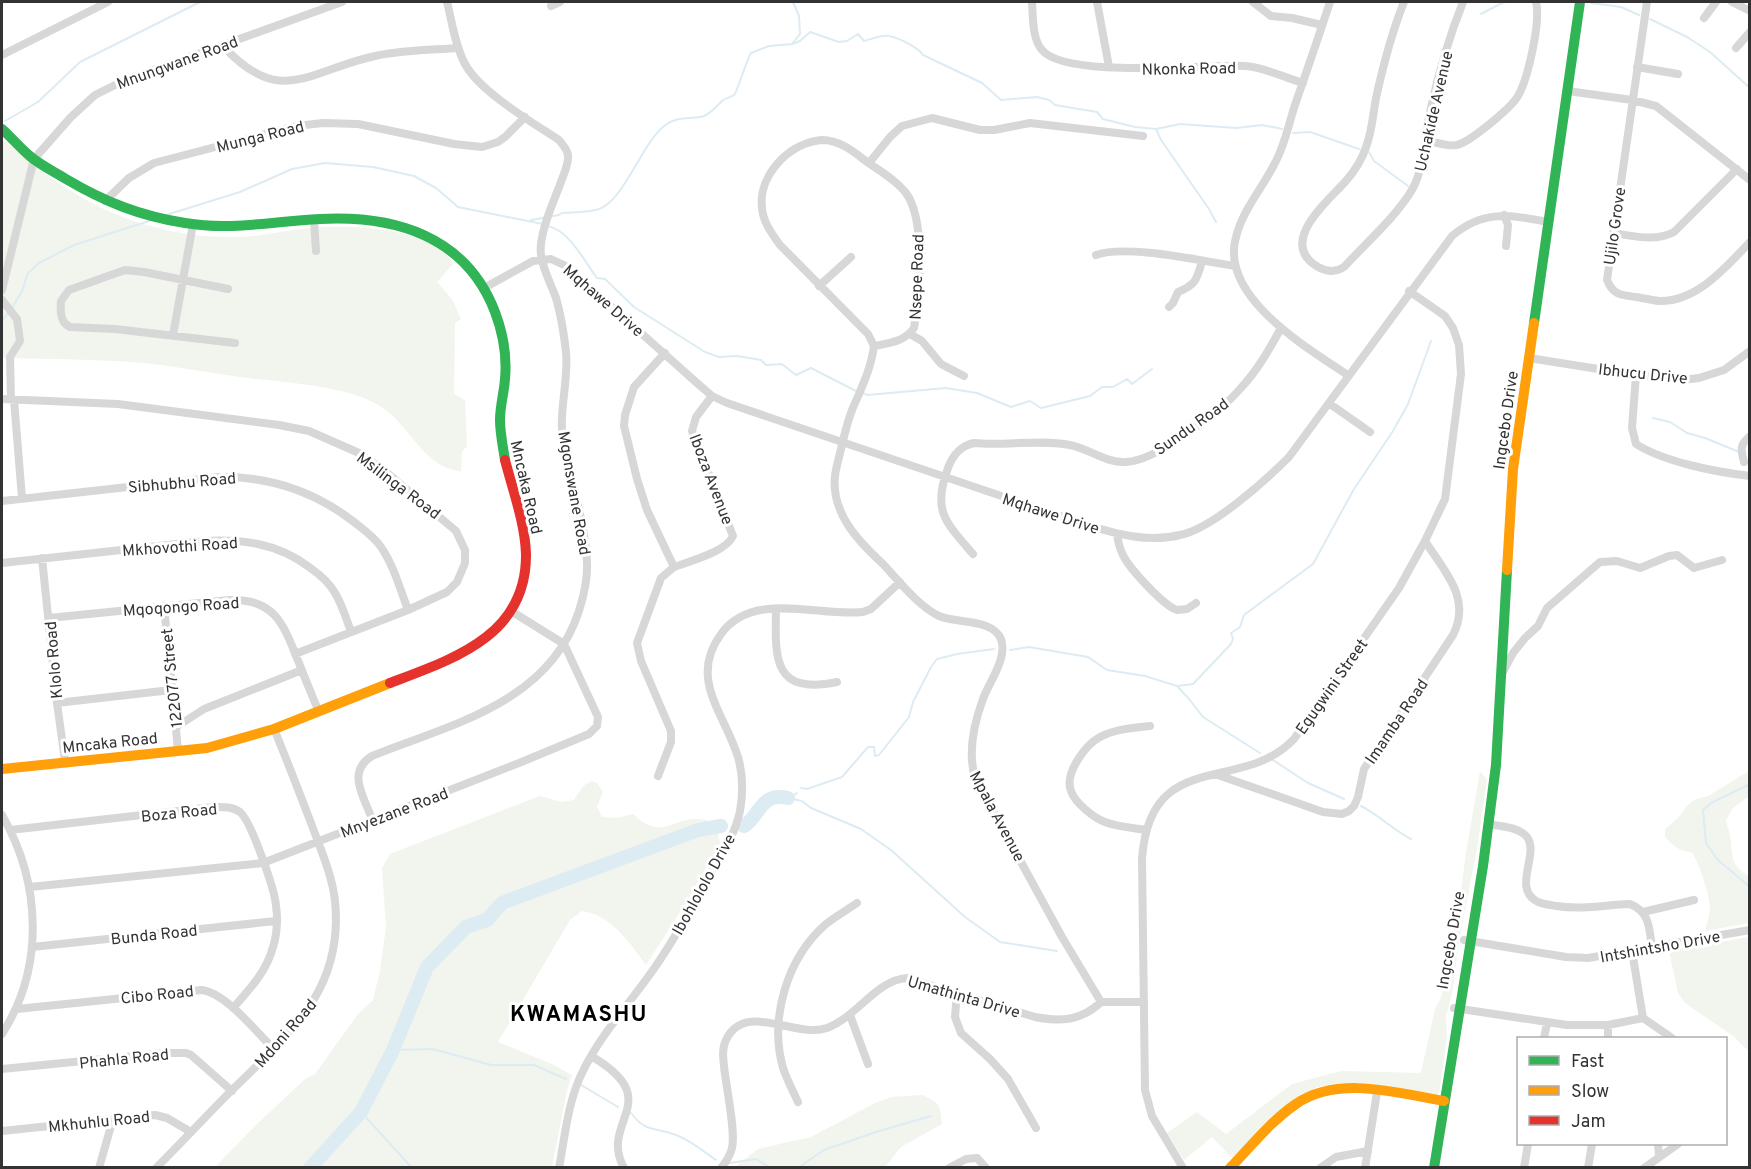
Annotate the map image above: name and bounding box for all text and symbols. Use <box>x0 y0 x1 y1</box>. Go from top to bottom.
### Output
street label: Mnungwane Road <box>114 33 241 95</box>
street label: Uchakide Avenue <box>1411 49 1459 174</box>
street label: Nkonka Road <box>1142 59 1236 81</box>
street label: Munga Road <box>215 117 306 158</box>
street label: Ujilo Grove <box>1601 186 1631 267</box>
street label: Nsepe Road <box>907 234 929 320</box>
street label: Mqhawe Drive <box>558 261 647 342</box>
street label: Ibhucu Drive <box>1597 360 1689 390</box>
street label: Ingcebo Drive <box>1490 370 1524 471</box>
street label: Sundu Road <box>1151 395 1233 461</box>
street label: Mgonswane Road <box>552 430 594 557</box>
street label: Iboza Avenue <box>684 431 737 528</box>
street label: Mncaka Road <box>505 439 546 536</box>
street label: Msilinga Road <box>352 449 444 525</box>
street label: Sibhubhu Road <box>127 469 237 499</box>
street label: Mqhawe Drive <box>999 490 1101 540</box>
street label: Mkhovothi Road <box>122 534 239 562</box>
street label: Mqoqongo Road <box>122 594 240 622</box>
street label: Klolo Road <box>42 620 68 699</box>
street label: 122077 Street <box>158 627 188 728</box>
street label: Egugwini Street <box>1292 635 1373 739</box>
street label: Imamba Road <box>1362 676 1434 769</box>
street label: Mncaka Road <box>62 729 159 759</box>
street label: Mpala Avenue <box>964 768 1028 866</box>
street label: Mnyezane Road <box>338 784 452 844</box>
street label: Boza Road <box>140 800 218 828</box>
street label: Ibohlololo Drive <box>669 831 741 939</box>
street label: Ingcebo Drive <box>1434 890 1470 991</box>
street label: Bunda Road <box>110 921 199 950</box>
street label: Intshintsho Drive <box>1599 928 1722 968</box>
street label: Umathinta Drive <box>905 972 1022 1024</box>
street label: Cibo Road <box>120 982 195 1010</box>
street label: Mdoni Road <box>251 996 322 1073</box>
district label: KWAMASHU <box>510 1002 648 1029</box>
legend <box>1517 1037 1727 1145</box>
street label: Phahla Road <box>78 1045 170 1075</box>
text: Fast <box>1571 1051 1604 1074</box>
text: Slow <box>1571 1081 1609 1104</box>
street label: Mkhuhlu Road <box>47 1108 151 1138</box>
text: Jam <box>1571 1111 1606 1134</box>

